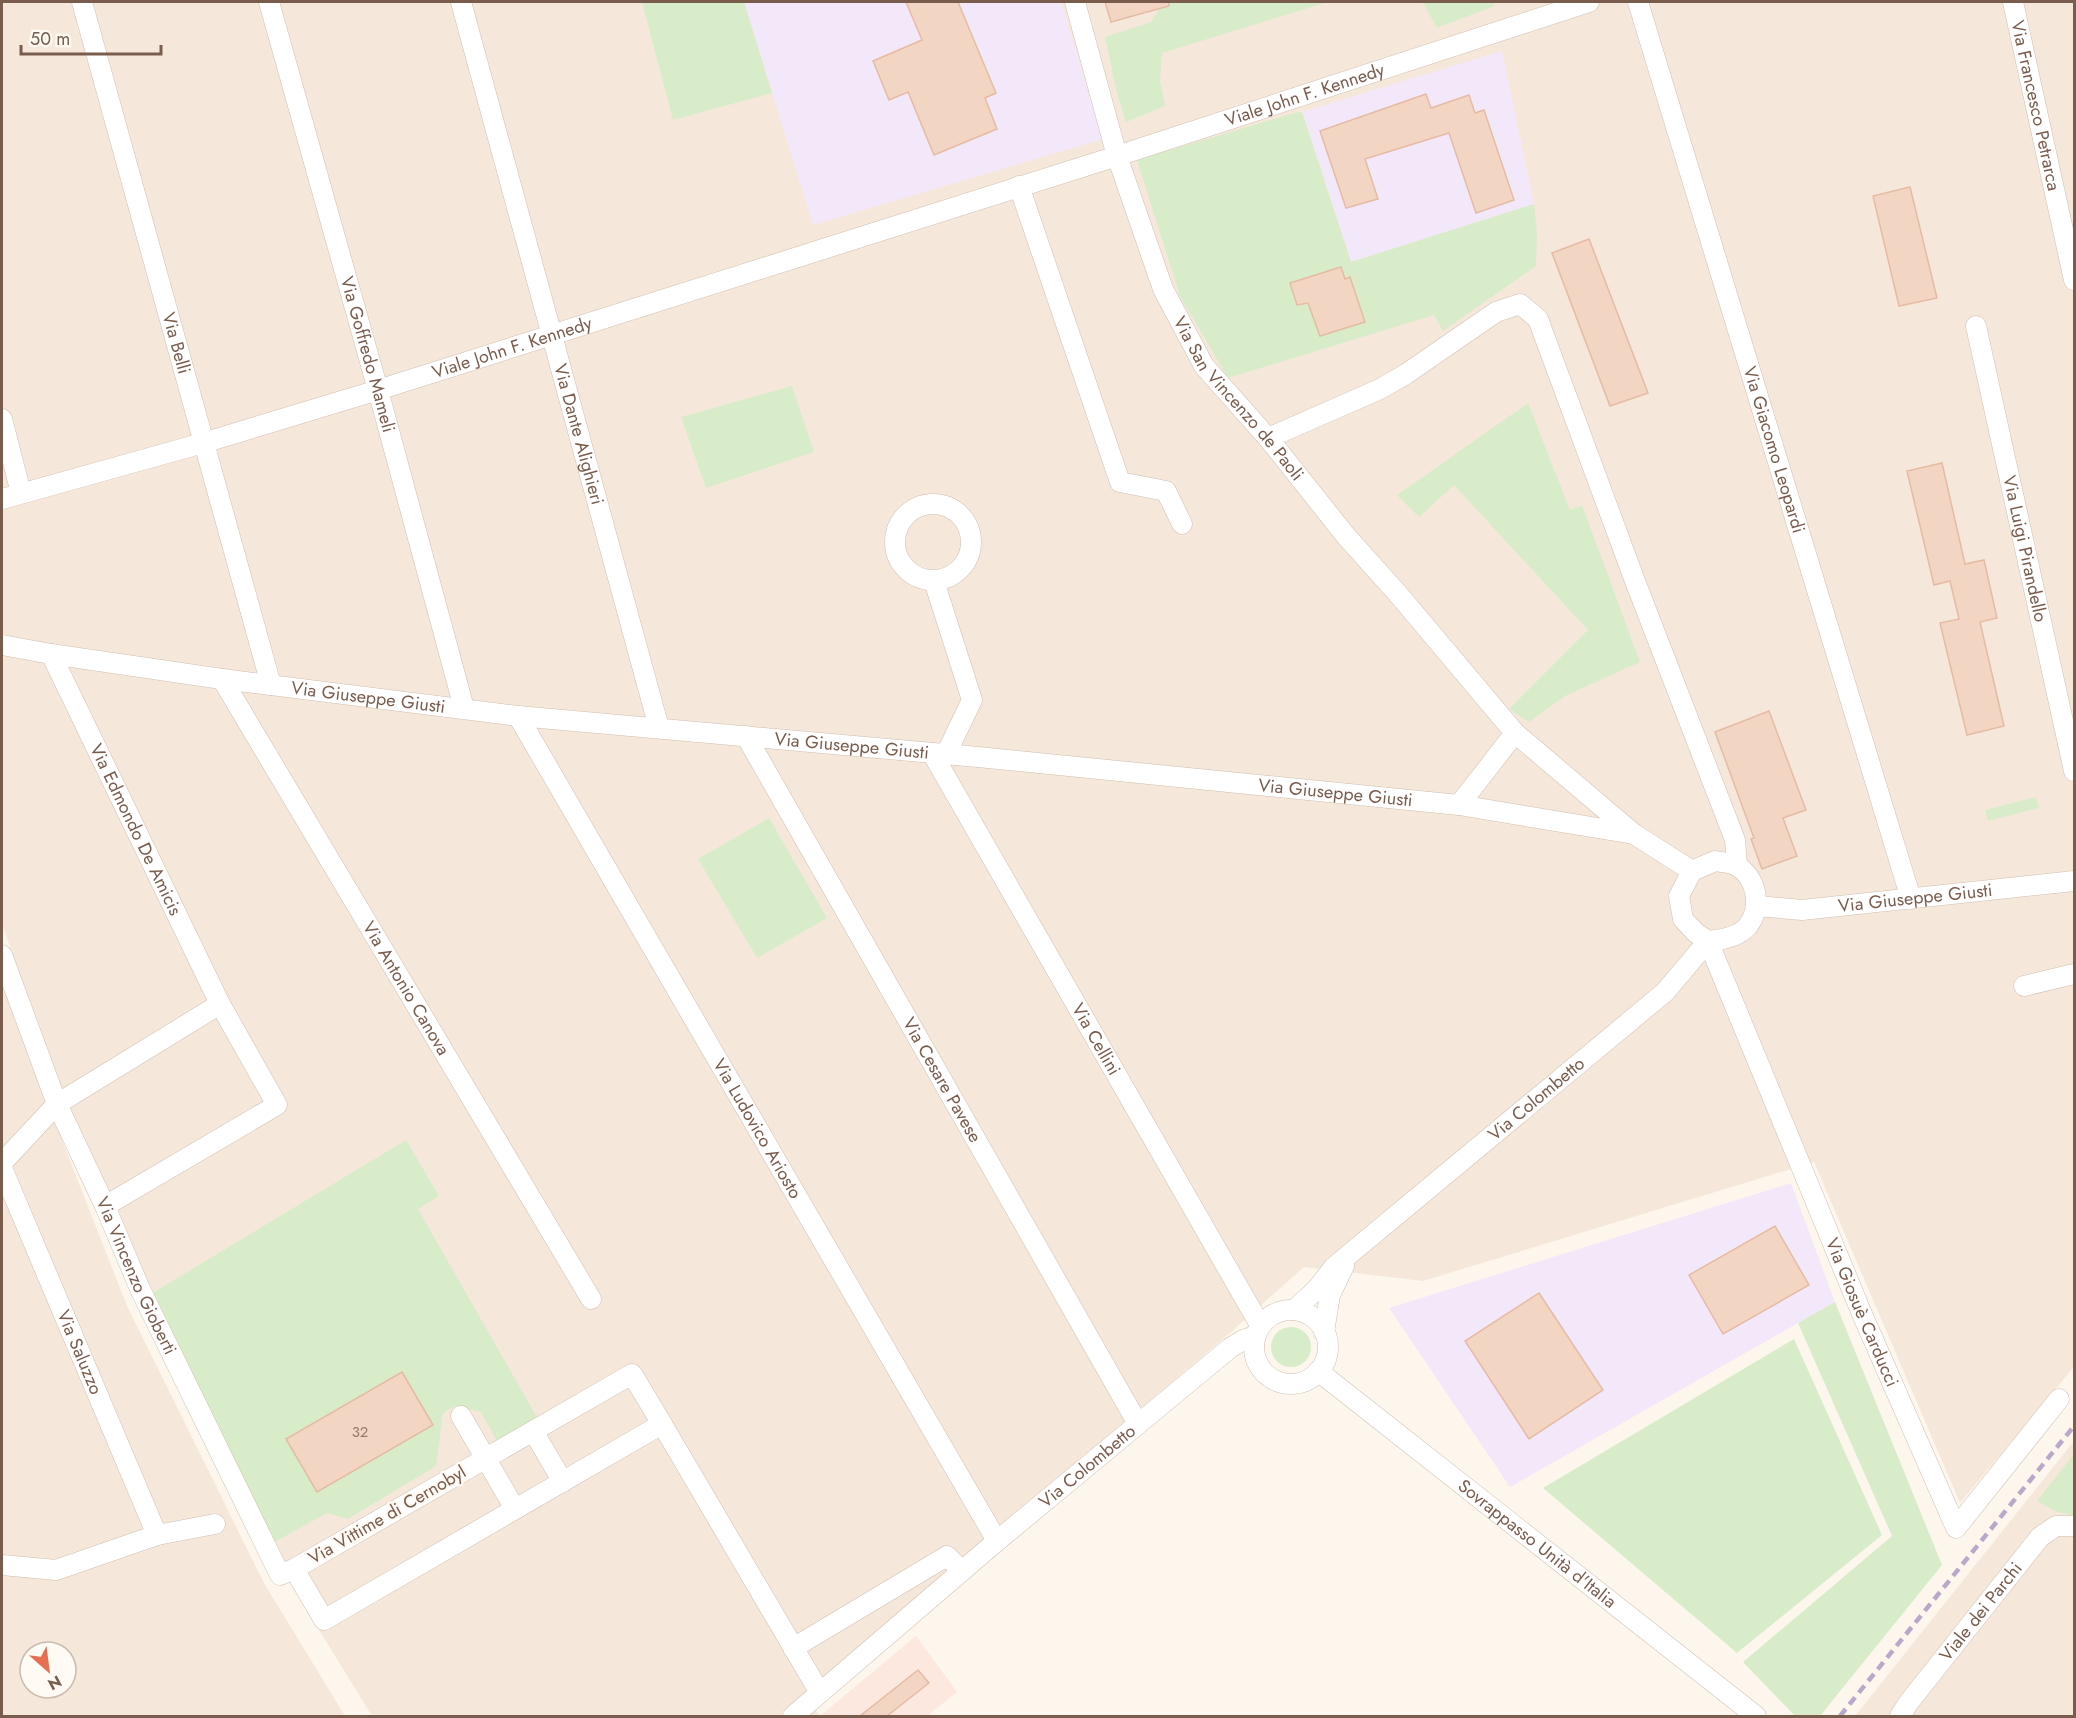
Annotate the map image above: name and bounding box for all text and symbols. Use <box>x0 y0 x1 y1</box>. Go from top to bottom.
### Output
scale bar <box>21 18 160 56</box>
street label: Via Francesco Petrarca <box>2004 18 2067 193</box>
text: 50 m <box>30 26 70 52</box>
street label: Viale John F. Kennedy <box>1221 57 1388 133</box>
street label: Via Goffredo Mameli <box>334 273 402 435</box>
street label: Via Belli <box>155 309 197 377</box>
street label: Viale John F. Kennedy <box>429 310 595 385</box>
street label: Via San Vincenzo de Paoli <box>1167 312 1310 486</box>
street label: Via Dante Alighieri <box>547 361 611 508</box>
street label: Via Giacomo Leopardi <box>1737 363 1812 536</box>
street label: Via Luigi Pirandello <box>1996 473 2054 625</box>
street label: Via Giuseppe Giusti <box>290 675 447 720</box>
street label: Via Giuseppe Giusti <box>773 726 930 766</box>
street label: Via Edmondo De Amicis <box>83 739 188 920</box>
street label: Via Giuseppe Giusti <box>1257 772 1414 813</box>
street label: Via Giuseppe Giusti <box>1837 877 1994 919</box>
street label: Via Antonio Canova <box>356 916 456 1060</box>
street label: Via Cellini <box>1065 998 1127 1080</box>
street label: Via Cesare Pavese <box>896 1013 988 1147</box>
street label: Via Colombetto <box>1482 1051 1590 1147</box>
street label: Via Ludovico Ariosto <box>707 1054 809 1204</box>
street label: Via Vincenzo Gioberti <box>89 1192 183 1359</box>
street label: Via Giosuè Carducci <box>1819 1234 1905 1391</box>
street label: Via Saluzzo <box>50 1306 109 1399</box>
street label: Via Colombetto <box>1033 1418 1141 1514</box>
house number: 32 <box>352 1421 368 1443</box>
street label: Via Vittime di Cernobyl <box>303 1459 471 1571</box>
street label: Sovrappasso Unità d'Italia <box>1452 1473 1622 1614</box>
street label: Viale dei Parchi <box>1933 1556 2028 1667</box>
north arrow <box>18 1640 78 1700</box>
text: N <box>44 1670 66 1696</box>

